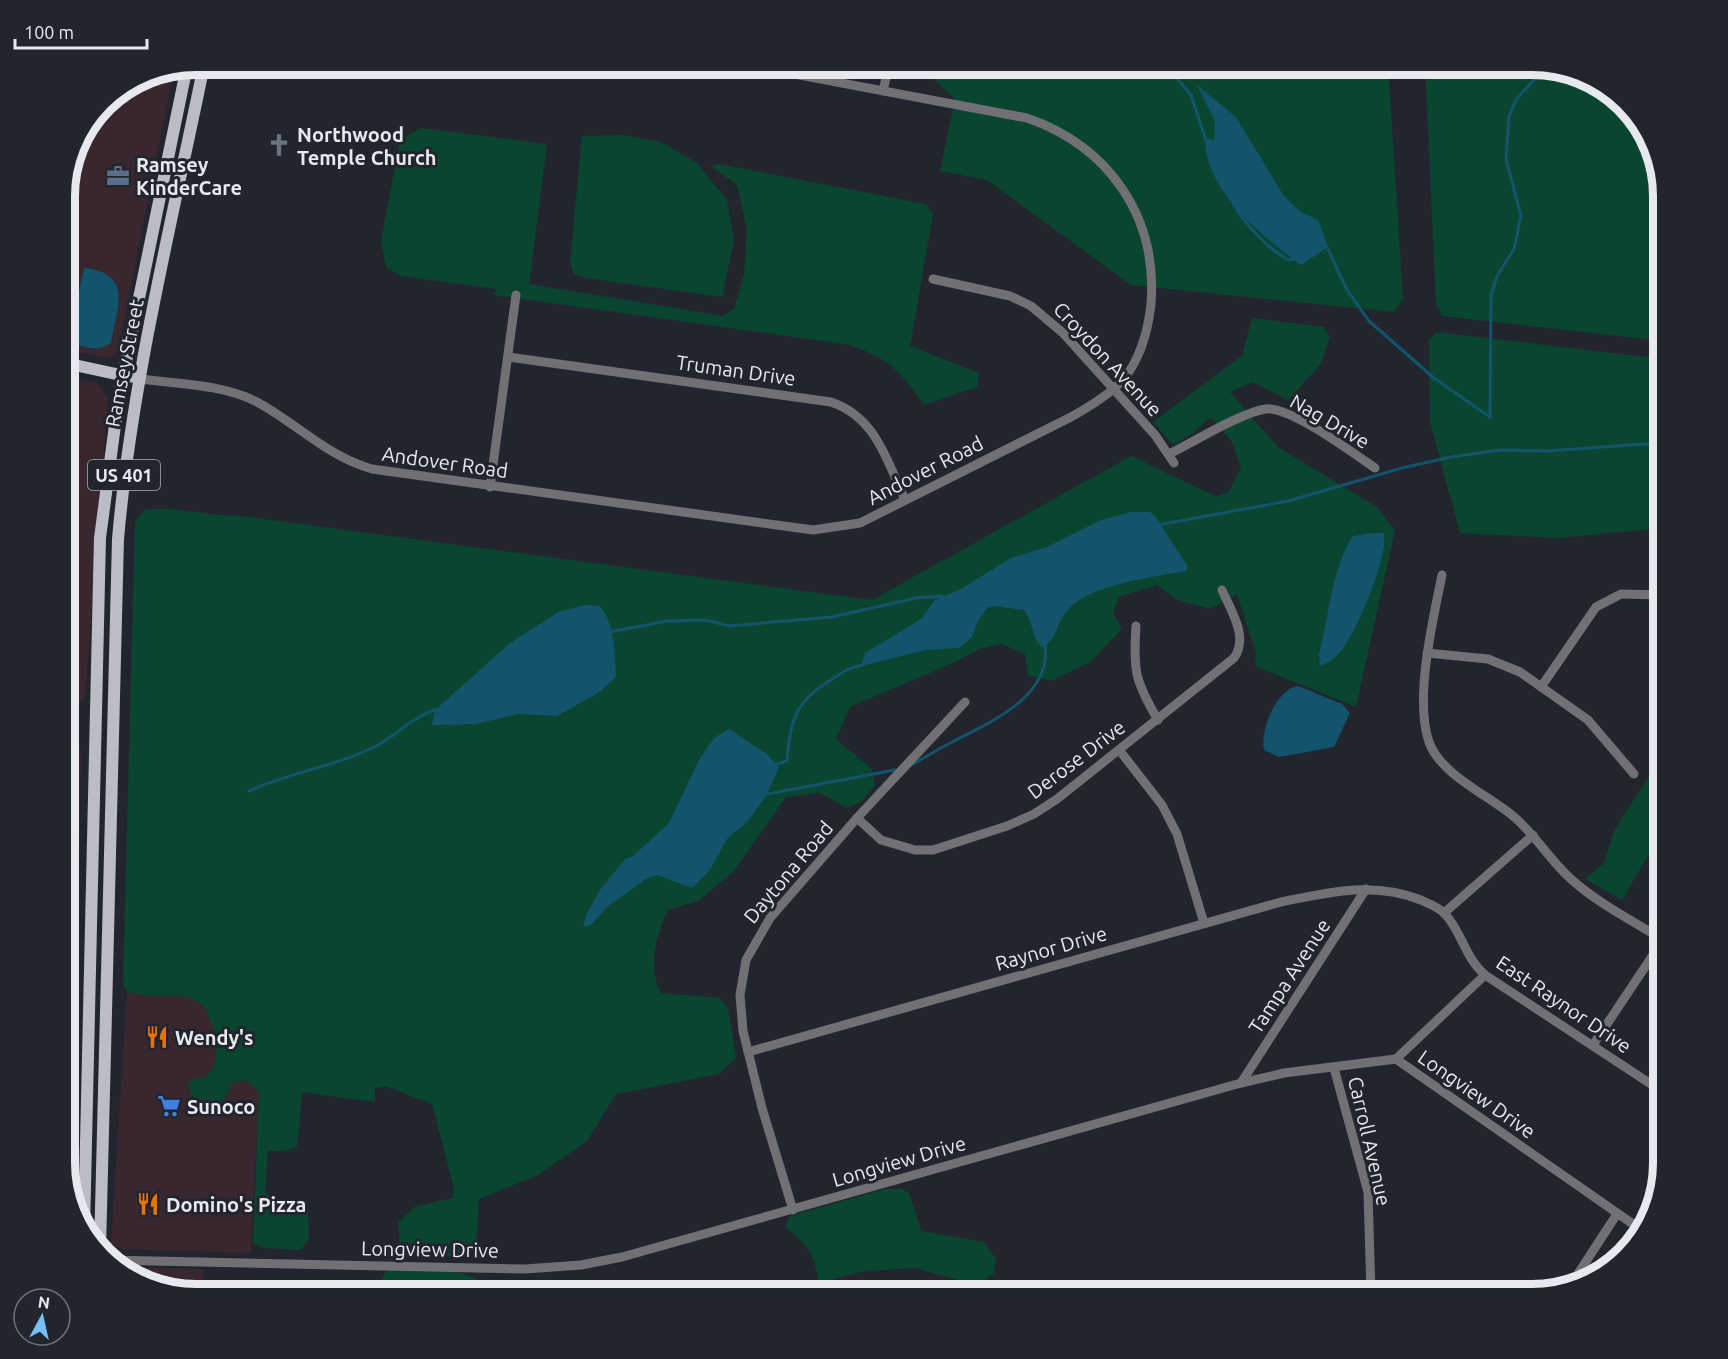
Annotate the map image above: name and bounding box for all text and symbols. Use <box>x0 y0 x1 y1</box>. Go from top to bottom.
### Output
scale bar <box>15 12 147 50</box>
text: 100 m <box>24 22 74 42</box>
place label: Northwood Temple Church <box>297 123 436 169</box>
church icon: Northwood Temple Church <box>266 132 292 158</box>
place label: Ramsey KinderCare <box>136 153 242 199</box>
office icon: Ramsey KinderCare <box>105 163 131 189</box>
street label: Ramsey Street <box>100 297 148 429</box>
street label: Croydon Avenue <box>1049 297 1167 421</box>
street label: Truman Drive <box>675 350 797 390</box>
street label: Nag Drive <box>1286 389 1374 453</box>
street label: Andover Road <box>863 431 987 509</box>
street label: Andover Road <box>381 442 509 482</box>
road number: US 401 <box>88 460 160 490</box>
street label: Derose Drive <box>1023 715 1129 803</box>
street label: Daytona Road <box>739 816 837 928</box>
street label: Tampa Avenue <box>1243 914 1335 1038</box>
street label: Raynor Drive <box>993 921 1109 975</box>
street label: East Raynor Drive <box>1492 950 1636 1058</box>
restaurant icon: Wendy's <box>144 1024 170 1050</box>
place label: Wendy's <box>175 1026 253 1049</box>
street label: Longview Drive <box>1414 1045 1540 1143</box>
street label: Carroll Avenue <box>1344 1074 1396 1208</box>
supermarket icon: Sunoco <box>156 1093 182 1119</box>
place label: Sunoco <box>187 1095 255 1118</box>
street label: Longview Drive <box>830 1131 968 1191</box>
restaurant icon: Domino's Pizza <box>135 1191 161 1217</box>
place label: Domino's Pizza <box>166 1193 306 1216</box>
street label: Longview Drive <box>361 1236 499 1262</box>
north arrow <box>12 1287 72 1347</box>
text: N <box>37 1292 51 1312</box>

